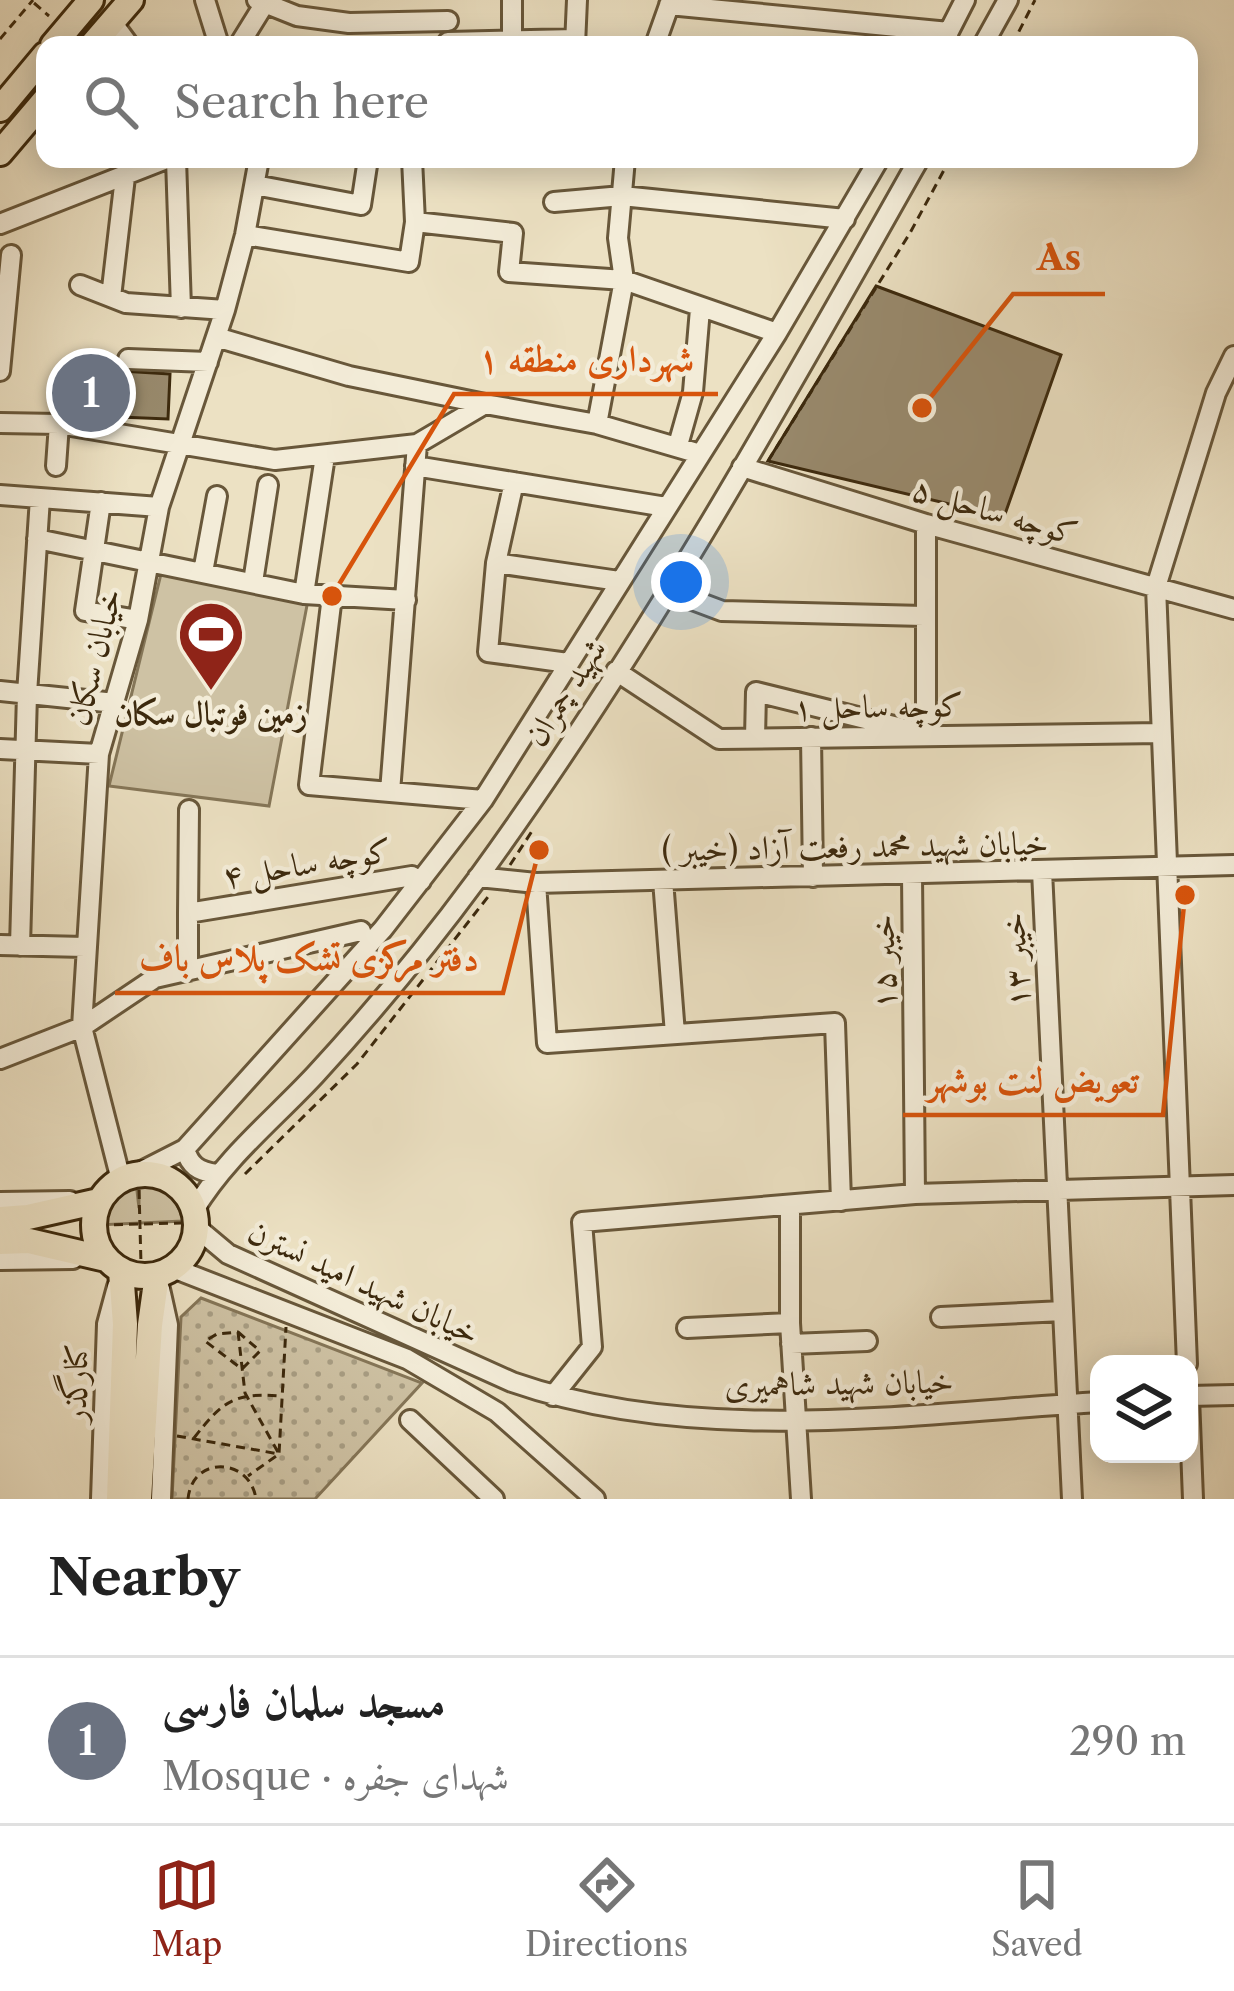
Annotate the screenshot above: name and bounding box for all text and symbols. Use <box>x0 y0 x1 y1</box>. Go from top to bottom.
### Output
search box <box>36 36 1198 168</box>
icon: search <box>78 69 144 135</box>
text: Search here <box>174 74 429 130</box>
callout: As <box>1013 222 1105 294</box>
text: As <box>1036 235 1081 279</box>
callout: شهرداری منطقه ١ <box>454 322 718 394</box>
text: شهرداری منطقه ١ <box>478 336 694 383</box>
pin: 1 <box>52 348 130 438</box>
street label: کوچه ساحل ۵ <box>907 468 1082 557</box>
your location <box>651 552 711 612</box>
street label: خیابان سکان <box>57 584 131 730</box>
sports icon: زمین فوتبال سکان <box>176 599 246 693</box>
street label: شهید چمران <box>515 630 616 754</box>
street label: کوچه ساحل ۱ <box>793 684 963 731</box>
place label: زمین فوتبال سکان <box>114 693 308 735</box>
street label: ( خیبر) خیابان شهید محمد رفعت آزاد <box>661 822 1049 871</box>
street label: کوچه ساحل ۴ <box>220 829 395 900</box>
street label: خیبر ۱۳ <box>992 911 1038 1009</box>
street label: خیبر ۱۵ <box>862 914 904 1010</box>
callout: دفتر مرکزی تشک پلاس باف <box>115 921 503 993</box>
text: دفتر مرکزی تشک پلاس باف <box>139 935 479 984</box>
callout: تعویض لنت بوشهر <box>903 1043 1163 1115</box>
text: تعویض لنت بوشهر <box>923 1057 1140 1104</box>
street label: خیابان شهید امید نسترن <box>241 1210 486 1354</box>
street label: کنارگذر <box>51 1343 97 1426</box>
map controls <box>1090 1355 1198 1463</box>
button: layers <box>1090 1355 1198 1463</box>
street label: خیابان شهید شاهمیری <box>724 1361 954 1406</box>
text: Nearby <box>48 1546 240 1608</box>
text: مسجد سلمان فارسی <box>162 1673 445 1729</box>
text: 1 <box>78 1717 96 1765</box>
text: 290 m <box>1069 1717 1186 1765</box>
text: Mosque · شهدای جفره <box>162 1752 509 1800</box>
tab: Map <box>151 1852 222 1965</box>
tab: Directions <box>525 1852 688 1965</box>
tab: Saved <box>991 1852 1083 1965</box>

